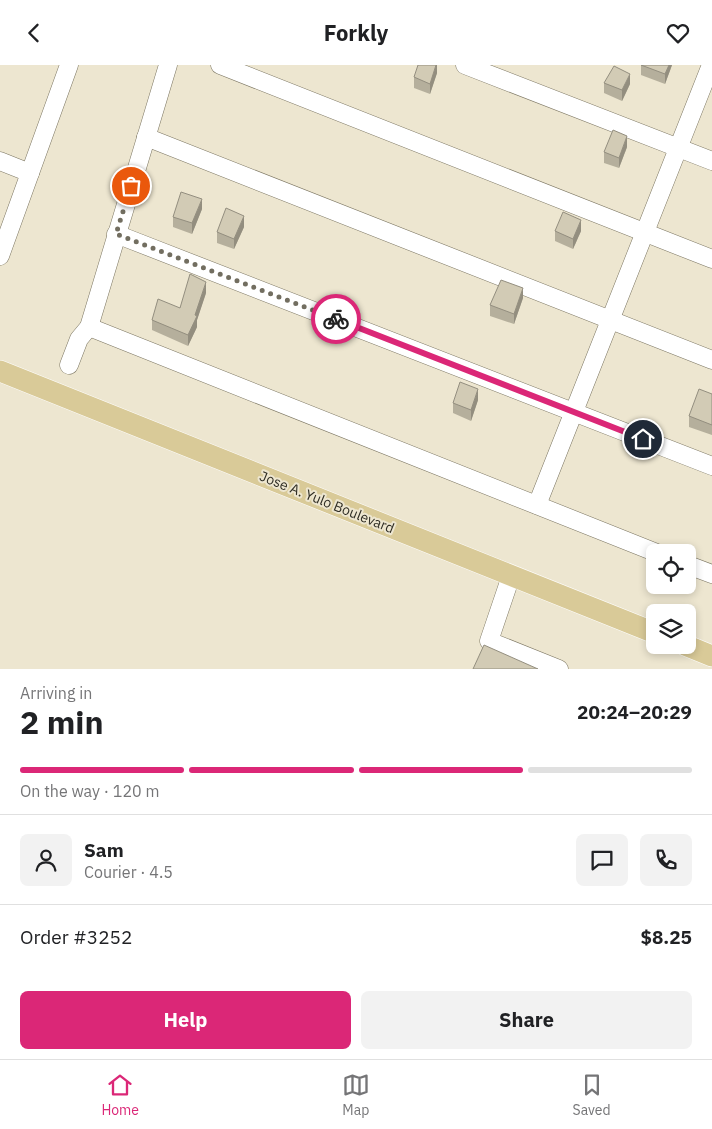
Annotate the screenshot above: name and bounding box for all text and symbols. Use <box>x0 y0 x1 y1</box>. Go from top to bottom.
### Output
text: Forkly <box>324 18 388 47</box>
icon: back <box>20 19 48 47</box>
icon: heart <box>664 19 692 47</box>
pin <box>110 165 152 207</box>
icon: bag <box>117 172 145 200</box>
courier <box>311 294 361 344</box>
icon: bike <box>322 305 350 333</box>
pin <box>622 418 664 460</box>
icon: home <box>629 425 657 453</box>
street label: Jose A. Yulo Boulevard <box>257 467 397 537</box>
map controls <box>646 544 696 654</box>
button: locate <box>646 544 696 594</box>
button: layers <box>646 604 696 654</box>
text: Arriving in <box>20 683 92 703</box>
text: 20:24–20:29 <box>577 700 692 724</box>
text: 2 min <box>20 701 104 743</box>
text: On the way · 120 m <box>20 781 159 801</box>
button: person <box>20 834 72 886</box>
button: chat <box>576 834 628 886</box>
button: phone <box>640 834 692 886</box>
text: Sam <box>84 838 124 862</box>
text: Courier · 4.5 <box>84 862 173 882</box>
text: Order #3252 <box>20 925 132 949</box>
text: $8.25 <box>640 925 692 949</box>
button: Help <box>20 991 351 1049</box>
button: Share <box>361 991 692 1049</box>
tab: Home <box>101 1071 139 1119</box>
tab: Map <box>342 1071 370 1119</box>
tab: Saved <box>573 1071 611 1119</box>

